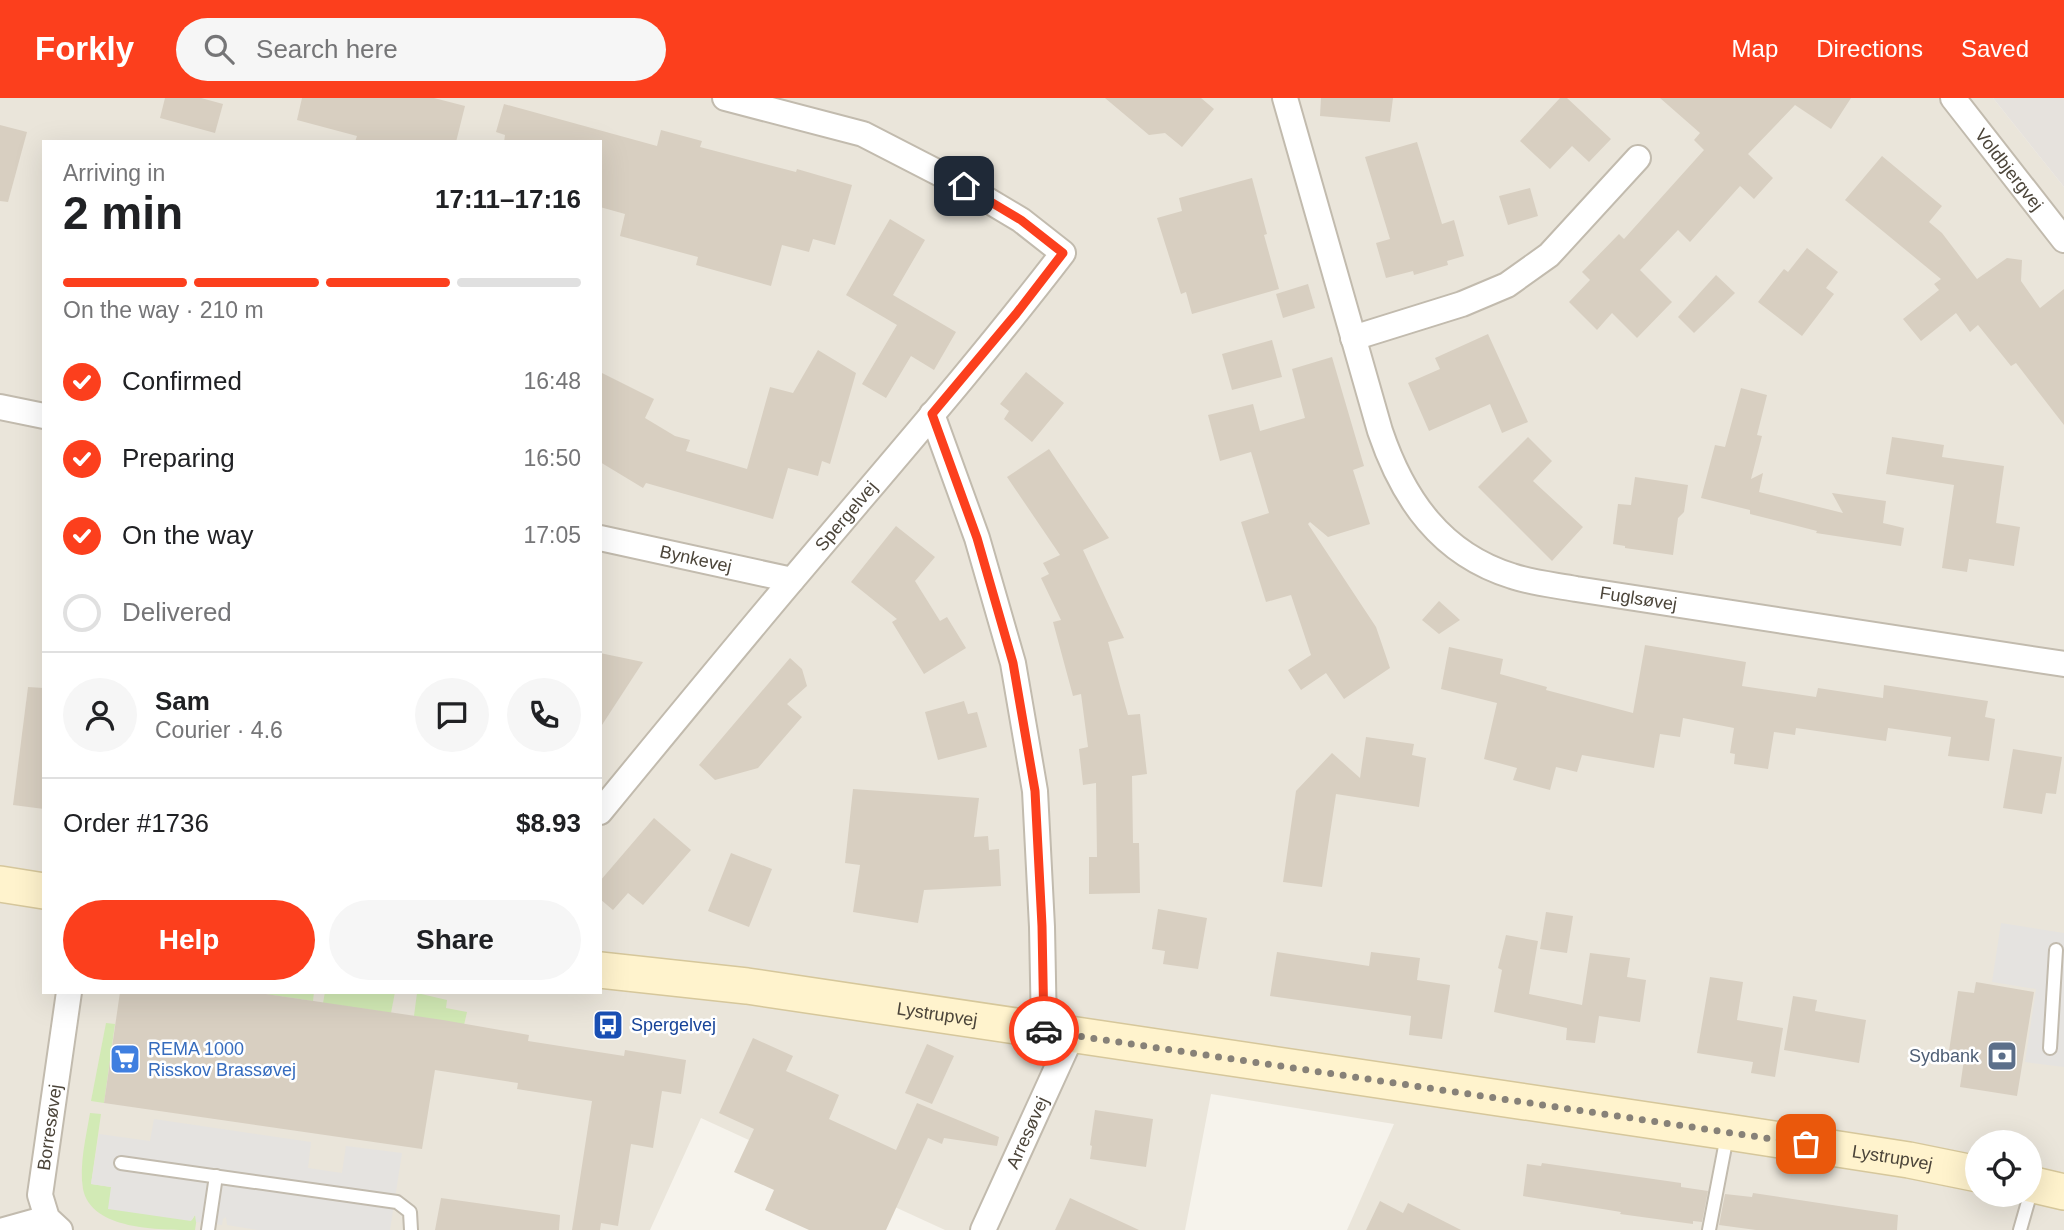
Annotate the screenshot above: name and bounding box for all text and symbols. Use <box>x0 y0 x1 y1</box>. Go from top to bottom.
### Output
search box <box>176 18 666 81</box>
text: Forkly <box>35 30 134 67</box>
icon: search <box>200 30 238 68</box>
text: Search here <box>256 34 398 64</box>
text: Map <box>1732 35 1778 62</box>
text: Directions <box>1816 35 1923 62</box>
text: Saved <box>1961 35 2029 62</box>
street label: Voldbjergvej <box>1971 125 2047 215</box>
pin <box>934 156 994 216</box>
text: Arriving in <box>63 160 165 186</box>
icon: home <box>945 167 983 205</box>
text: 17:11–17:16 <box>435 184 581 214</box>
text: 2 min <box>63 187 183 239</box>
text: On the way · 210 m <box>63 297 264 323</box>
icon: check <box>63 363 101 401</box>
text: Confirmed <box>122 366 242 396</box>
text: 16:48 <box>523 368 581 394</box>
icon: check <box>63 440 101 478</box>
text: Preparing <box>122 443 235 473</box>
text: 16:50 <box>523 445 581 471</box>
street label: Spergelvej <box>811 477 882 555</box>
icon: check <box>63 517 101 555</box>
text: On the way <box>122 520 254 550</box>
text: 17:05 <box>523 522 581 548</box>
street label: Bynkevej <box>658 541 734 577</box>
street label: Fuglsøvej <box>1598 583 1678 614</box>
text: Delivered <box>122 597 232 627</box>
button: person <box>63 678 137 752</box>
button: chat <box>415 678 489 752</box>
button: phone <box>507 678 581 752</box>
text: Sam <box>155 686 210 716</box>
text: Courier · 4.6 <box>155 717 283 743</box>
text: Order #1736 <box>63 808 209 838</box>
text: $8.93 <box>516 808 581 838</box>
button: Help <box>63 900 315 980</box>
button: Share <box>329 900 581 980</box>
courier <box>1009 996 1079 1066</box>
street label: Lystrupvej <box>895 998 979 1030</box>
bus stop icon: Spergelvej <box>591 1008 625 1042</box>
icon: car <box>1025 1012 1063 1050</box>
place label: Spergelvej <box>631 1015 716 1035</box>
place label: REMA 1000 Risskov Brassøvej <box>148 1039 296 1080</box>
bank icon: Sydbank <box>1985 1039 2019 1073</box>
supermarket icon: REMA 1000 Risskov Brassøvej <box>108 1042 142 1076</box>
place label: Sydbank <box>1909 1046 1980 1066</box>
street label: Borresøvej <box>34 1083 66 1172</box>
street label: Arresøvej <box>1002 1093 1053 1172</box>
pin <box>1776 1114 1836 1174</box>
icon: bag <box>1787 1125 1825 1163</box>
map controls <box>1965 1130 2042 1207</box>
button: locate <box>1965 1130 2042 1207</box>
street label: Lystrupvej <box>1851 1141 1934 1175</box>

